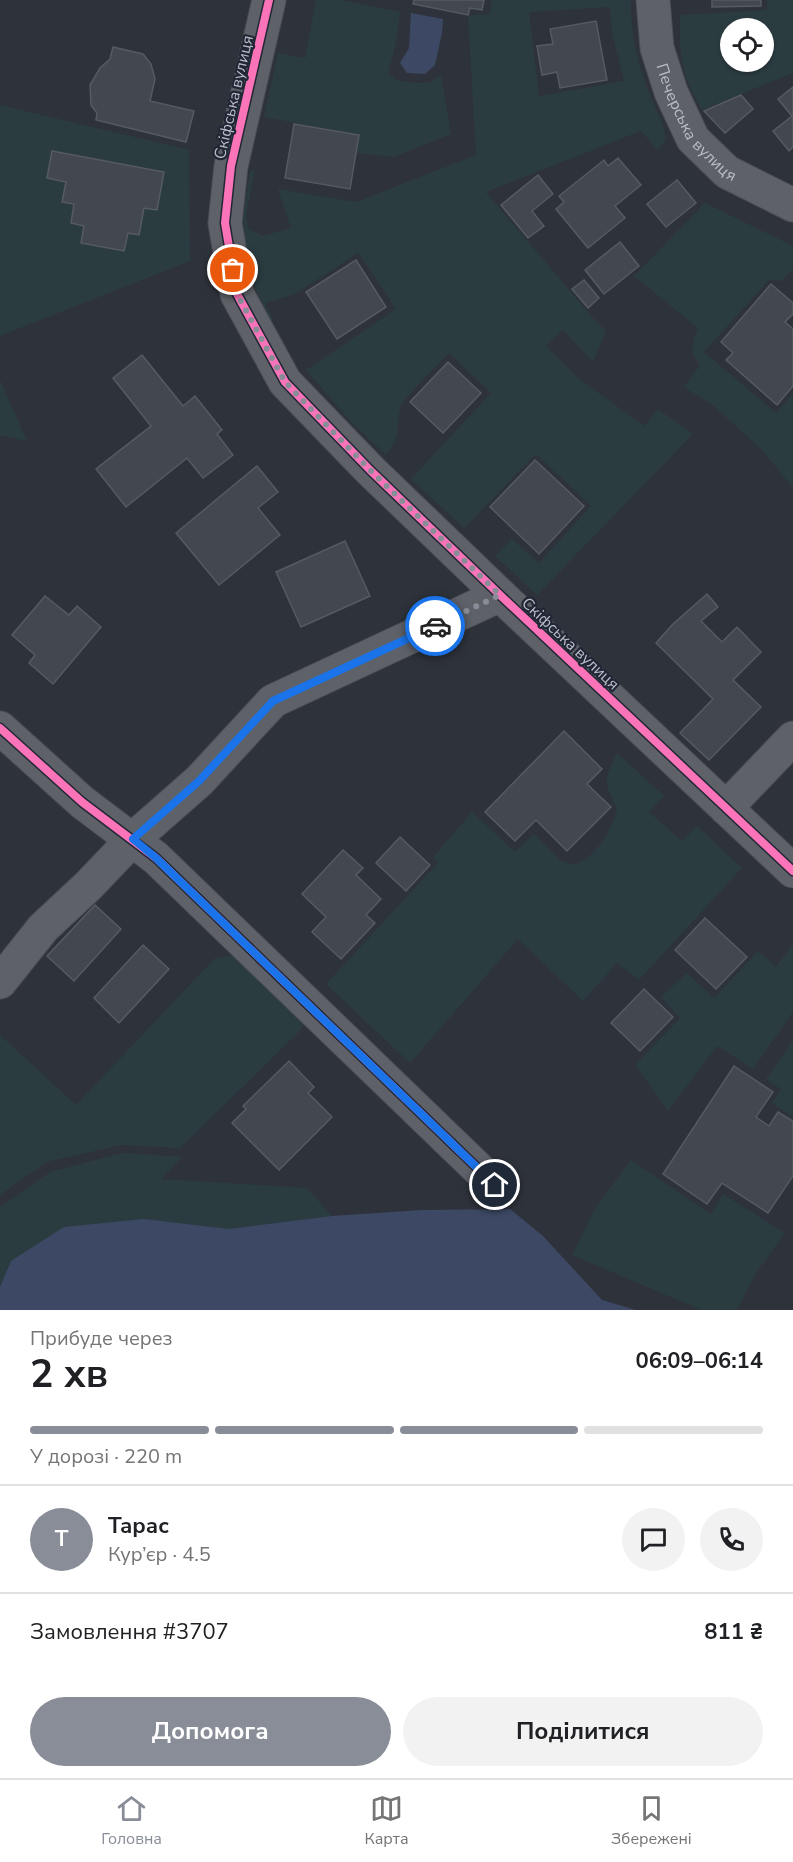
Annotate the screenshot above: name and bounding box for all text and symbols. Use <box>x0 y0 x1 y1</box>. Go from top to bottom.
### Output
map controls <box>720 18 774 72</box>
button: locate <box>720 18 774 72</box>
street label: Скіфська вулиця <box>209 33 259 161</box>
street label: Печерська вулиця <box>651 61 740 187</box>
pin <box>207 244 258 295</box>
icon: bag <box>216 253 249 286</box>
street label: Скіфська вулиця <box>517 593 624 695</box>
courier <box>405 596 465 656</box>
icon: car <box>419 610 452 643</box>
pin <box>469 1159 520 1210</box>
icon: home <box>478 1168 511 1201</box>
text: Прибуде через <box>30 1325 172 1352</box>
text: 06:09–06:14 <box>635 1346 763 1376</box>
text: 2 хв <box>30 1348 108 1401</box>
text: У дорозі · 220 m <box>30 1443 182 1470</box>
button: chat <box>622 1508 685 1571</box>
button: phone <box>700 1508 763 1571</box>
text: Тарас <box>108 1511 169 1541</box>
text: Т <box>55 1524 68 1554</box>
text: Кур’єр · 4.5 <box>108 1541 211 1568</box>
text: Замовлення #3707 <box>30 1617 229 1647</box>
text: 811 ₴ <box>704 1617 763 1647</box>
button: Допомога <box>30 1697 391 1766</box>
button: Поділитися <box>403 1697 763 1766</box>
tab: Головна <box>101 1792 162 1850</box>
tab: Карта <box>364 1792 409 1850</box>
tab: Збережені <box>611 1792 692 1850</box>

